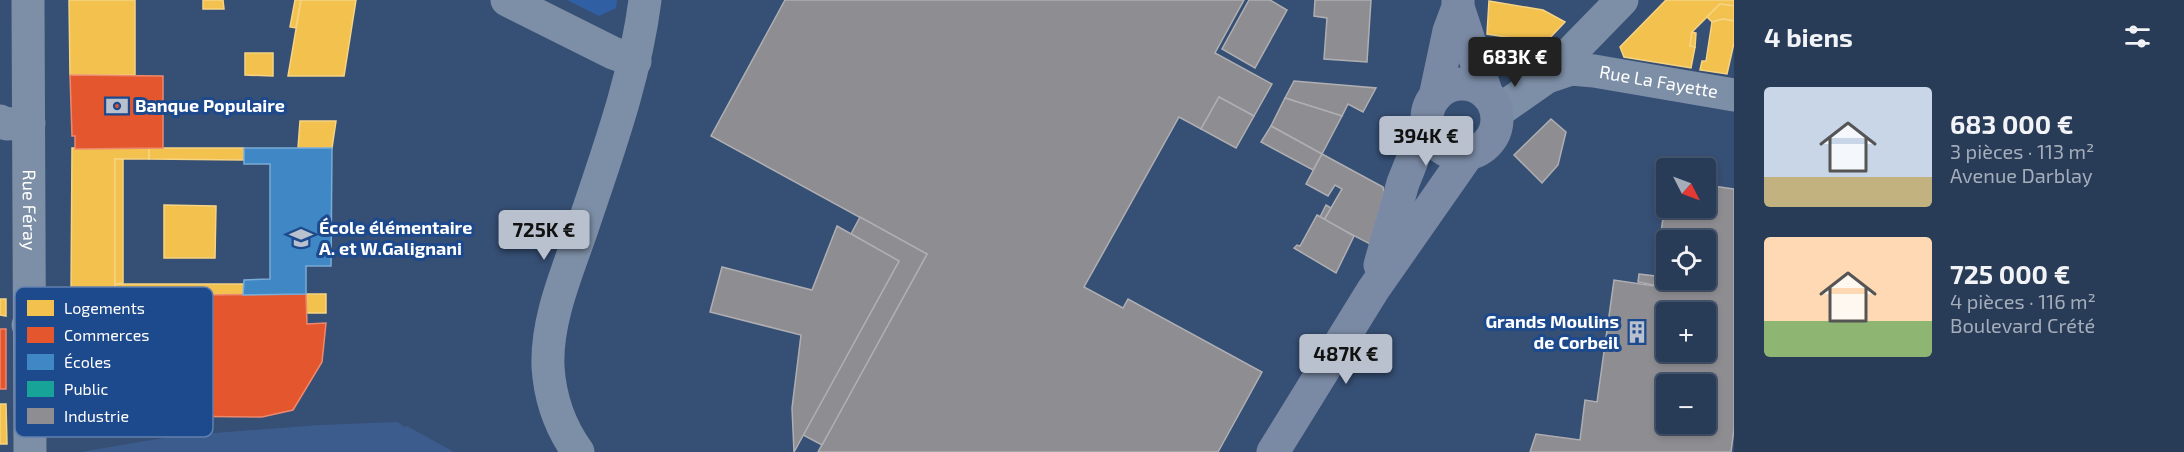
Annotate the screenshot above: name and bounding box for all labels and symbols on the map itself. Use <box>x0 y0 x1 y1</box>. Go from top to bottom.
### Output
pin: 683K € <box>1466 37 1564 88</box>
street label: Rue La Fayette <box>1598 60 1720 102</box>
bank icon: Banque Populaire <box>104 93 130 119</box>
place label: Banque Populaire <box>135 94 285 116</box>
pin: 394K € <box>1377 116 1475 167</box>
north arrow <box>1656 158 1716 218</box>
street label: Rue Féray <box>19 170 41 251</box>
pin: 725K € <box>495 210 593 261</box>
place label: École élémentaire A. et W.Galignani <box>319 216 472 259</box>
school or university icon: École élémentaire A. et W.Galignani <box>288 225 314 251</box>
legend <box>15 287 213 437</box>
text: Logements <box>64 298 145 317</box>
place label: Grands Moulins de Corbeil <box>1485 310 1619 353</box>
building icon: Grands Moulins de Corbeil <box>1624 319 1650 345</box>
text: Commerces <box>64 325 149 344</box>
pin: 487K € <box>1297 334 1395 385</box>
text: Écoles <box>64 352 111 371</box>
text: Public <box>64 379 108 398</box>
text: Industrie <box>64 406 129 425</box>

